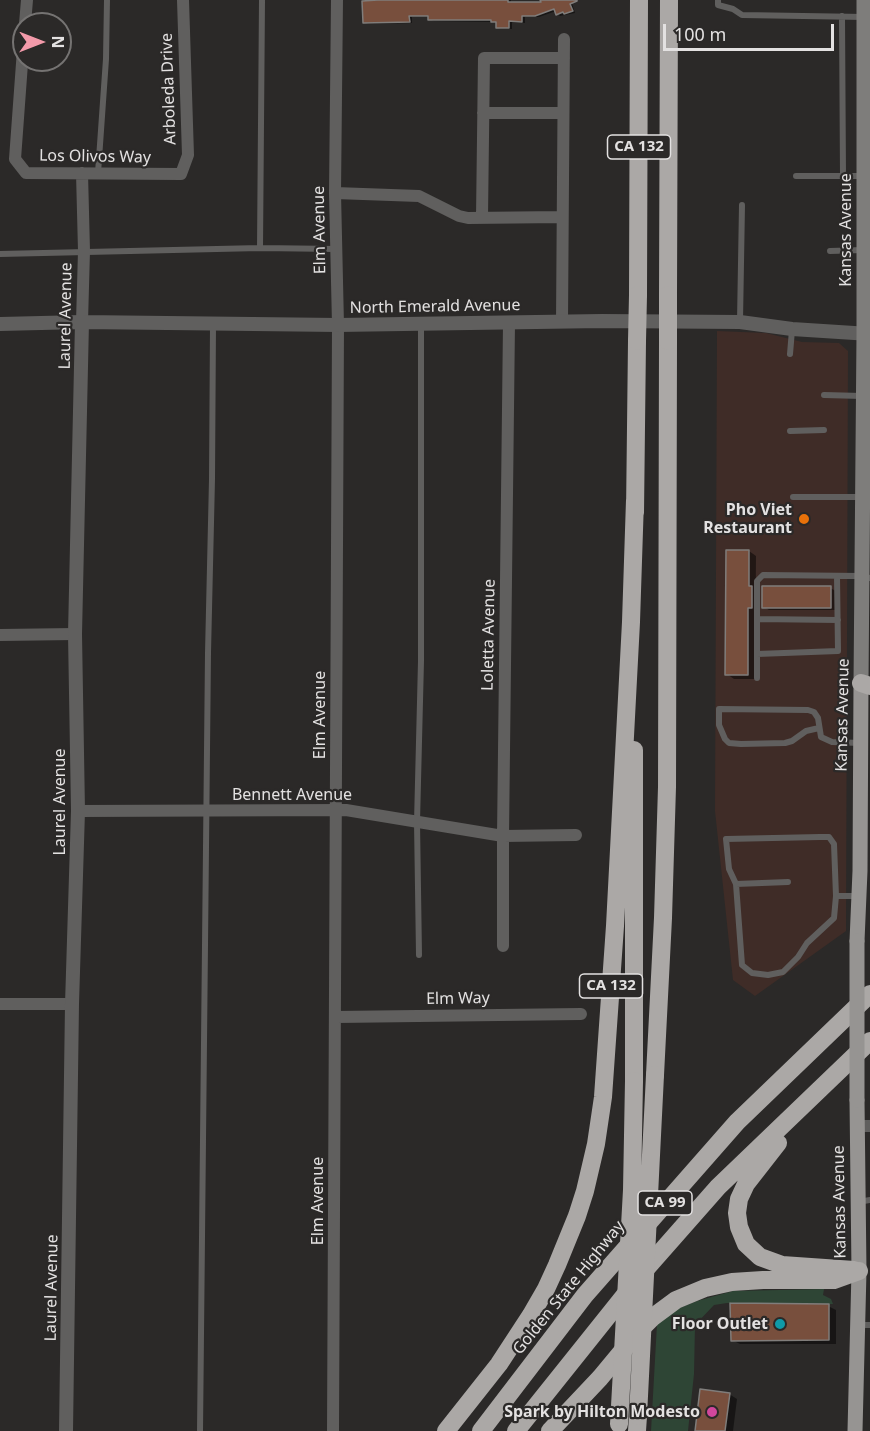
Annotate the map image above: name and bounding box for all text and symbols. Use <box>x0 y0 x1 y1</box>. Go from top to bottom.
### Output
north arrow <box>12 12 72 72</box>
scale bar <box>666 12 837 50</box>
text: 100 m <box>674 22 726 46</box>
street label: Arboleda Drive <box>157 33 181 145</box>
text: N <box>47 35 69 49</box>
road number: CA 132 <box>608 135 670 159</box>
street label: Los Olivos Way <box>39 146 151 168</box>
street label: Kansas Avenue <box>836 173 856 287</box>
street label: Elm Avenue <box>310 186 330 274</box>
street label: Laurel Avenue <box>55 262 77 370</box>
street label: North Emerald Avenue <box>349 296 521 318</box>
place label: Pho Viet Restaurant <box>703 500 792 538</box>
marker: Pho Viet Restaurant <box>797 512 811 526</box>
street label: Loletta Avenue <box>478 579 500 691</box>
street label: Kansas Avenue <box>832 658 854 772</box>
street label: Elm Avenue <box>310 671 330 759</box>
street label: Laurel Avenue <box>50 748 70 856</box>
street label: Bennett Avenue <box>232 785 352 805</box>
road number: CA 132 <box>580 974 642 998</box>
street label: Elm Way <box>426 989 490 1009</box>
street label: Kansas Avenue <box>829 1145 851 1259</box>
street label: Elm Avenue <box>308 1157 328 1245</box>
road number: CA 99 <box>638 1191 692 1215</box>
street label: Golden State Highway <box>509 1217 629 1359</box>
street label: Laurel Avenue <box>41 1234 63 1342</box>
place label: Floor Outlet <box>672 1314 768 1334</box>
marker: Floor Outlet <box>773 1317 787 1331</box>
place label: Spark by Hilton Modesto <box>504 1402 700 1422</box>
marker: Spark by Hilton Modesto <box>705 1405 719 1419</box>

